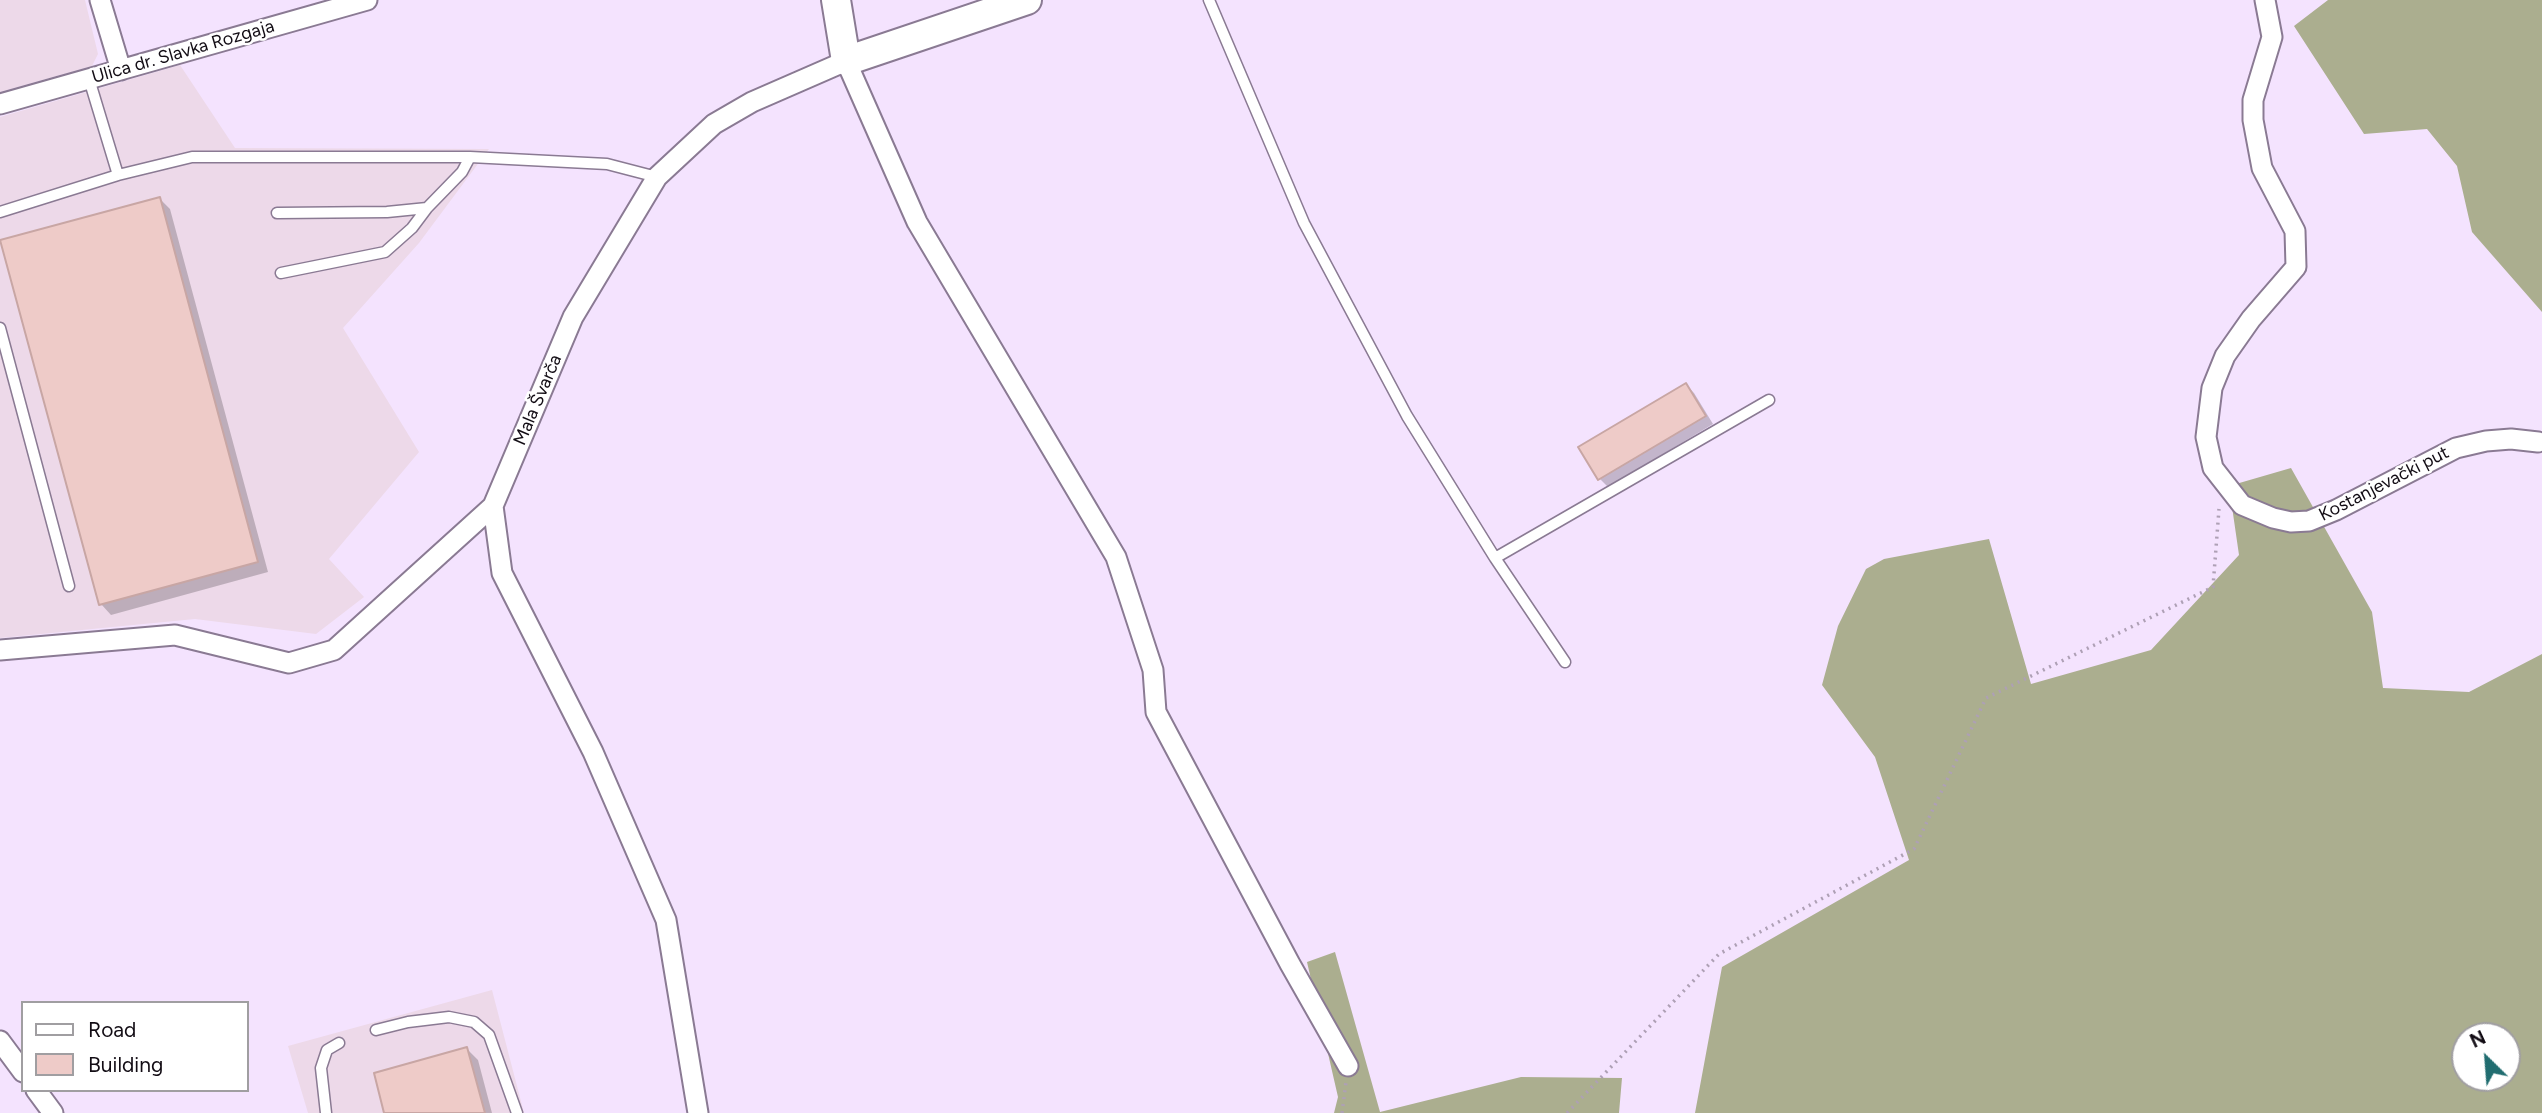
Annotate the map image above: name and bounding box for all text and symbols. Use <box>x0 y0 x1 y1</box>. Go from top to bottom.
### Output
street label: Ulica dr. Slavka Rozgaja <box>89 16 277 88</box>
street label: Mala Švarča <box>509 351 567 449</box>
street label: Kostanjevački put <box>2315 442 2453 526</box>
legend <box>21 1001 248 1092</box>
text: Road <box>88 1017 136 1042</box>
north arrow <box>2451 1022 2521 1092</box>
text: N <box>2466 1026 2489 1053</box>
text: Building <box>88 1052 163 1077</box>

